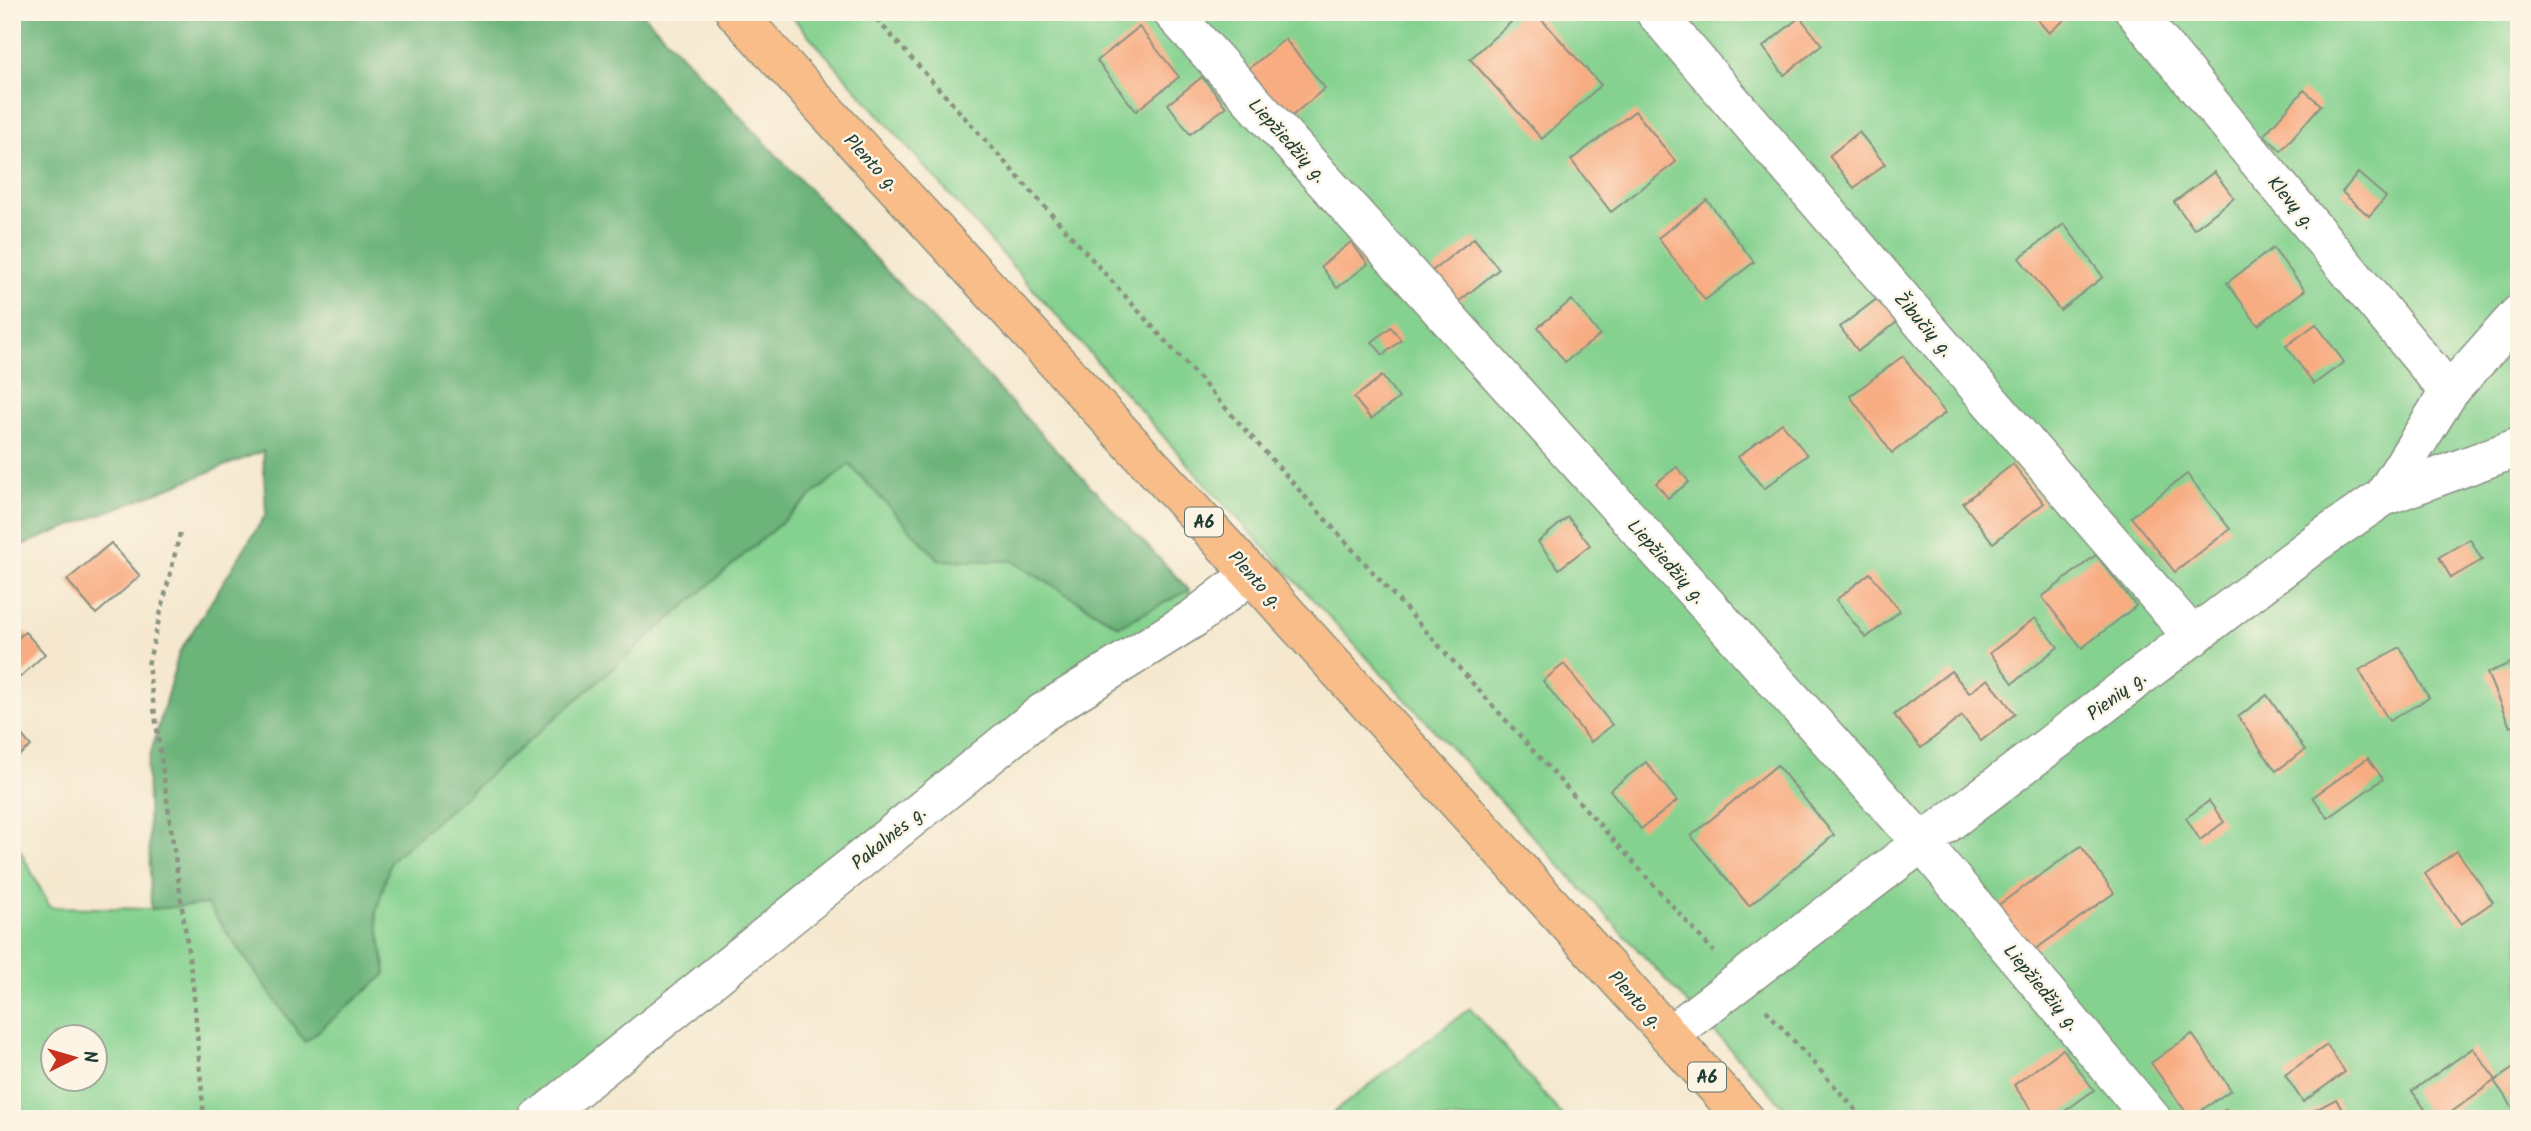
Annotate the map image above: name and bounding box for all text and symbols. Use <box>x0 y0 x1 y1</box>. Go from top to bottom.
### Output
street label: Liepžiedžių g. <box>1240 92 1333 191</box>
street label: Plento g. <box>835 127 906 199</box>
street label: Klevų g. <box>2259 170 2322 237</box>
street label: Žibučių g. <box>1885 286 1960 365</box>
road number: A6 <box>1185 508 1223 536</box>
street label: Liepžiedžių g. <box>1619 513 1712 612</box>
street label: Plento g. <box>1220 544 1289 617</box>
street label: Pienių g. <box>2081 664 2154 729</box>
street label: Pakalnės g. <box>845 799 933 878</box>
street label: Liepžiedžių g. <box>1995 938 2086 1039</box>
street label: Plento g. <box>1600 964 1669 1037</box>
north arrow <box>38 1023 108 1092</box>
text: N <box>73 1049 104 1064</box>
road number: A6 <box>1688 1062 1726 1092</box>

